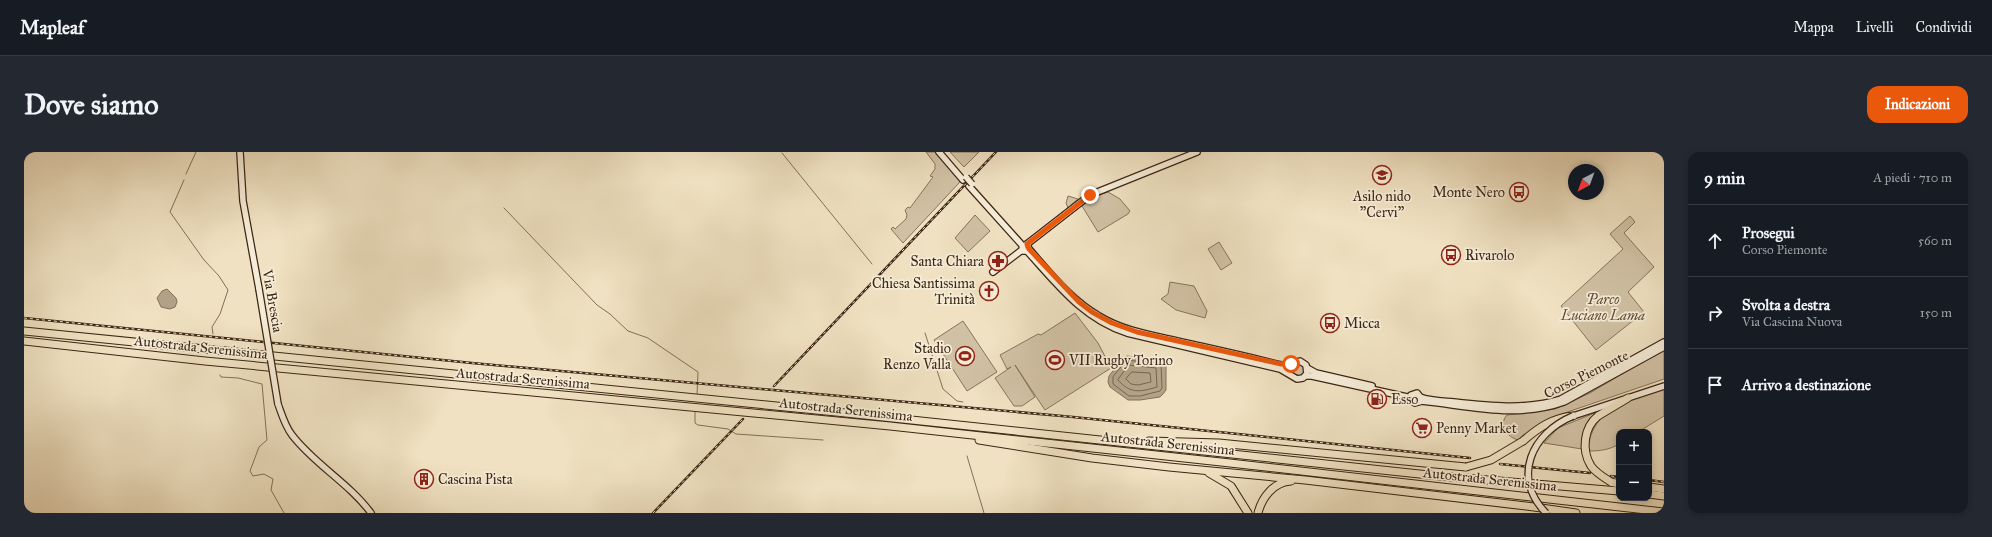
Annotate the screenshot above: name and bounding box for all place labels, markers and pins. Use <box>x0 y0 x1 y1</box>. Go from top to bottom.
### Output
school or university icon: Asilo nido "Cervi" <box>1371 164 1393 186</box>
bus stop icon: Monte Nero <box>1508 181 1530 203</box>
place label: Monte Nero <box>1432 184 1505 201</box>
place label: Asilo nido "Cervi" <box>1352 188 1411 221</box>
bus stop icon: Rivarolo <box>1440 244 1462 266</box>
place label: Rivarolo <box>1465 247 1514 264</box>
pharmacy icon: Santa Chiara <box>987 250 1009 272</box>
place label: Santa Chiara <box>910 253 984 270</box>
place label: Chiesa Santissima Trinità <box>872 275 975 308</box>
church icon: Chiesa Santissima Trinità <box>978 280 1000 302</box>
bus stop icon: Micca <box>1319 312 1341 334</box>
place label: Micca <box>1344 315 1380 332</box>
place label: Stadio Renzo Valla <box>883 340 951 373</box>
sports icon: Stadio Renzo Valla <box>954 345 976 367</box>
sports icon: VII Rugby Torino <box>1044 349 1066 371</box>
place label: VII Rugby Torino <box>1068 352 1173 369</box>
fuel station icon: Esso <box>1366 388 1388 410</box>
place label: Esso <box>1391 391 1418 408</box>
supermarket icon: Penny Market <box>1411 417 1433 439</box>
place label: Penny Market <box>1436 420 1517 437</box>
building icon: Cascina Pista <box>413 468 435 490</box>
place label: Cascina Pista <box>438 471 513 488</box>

